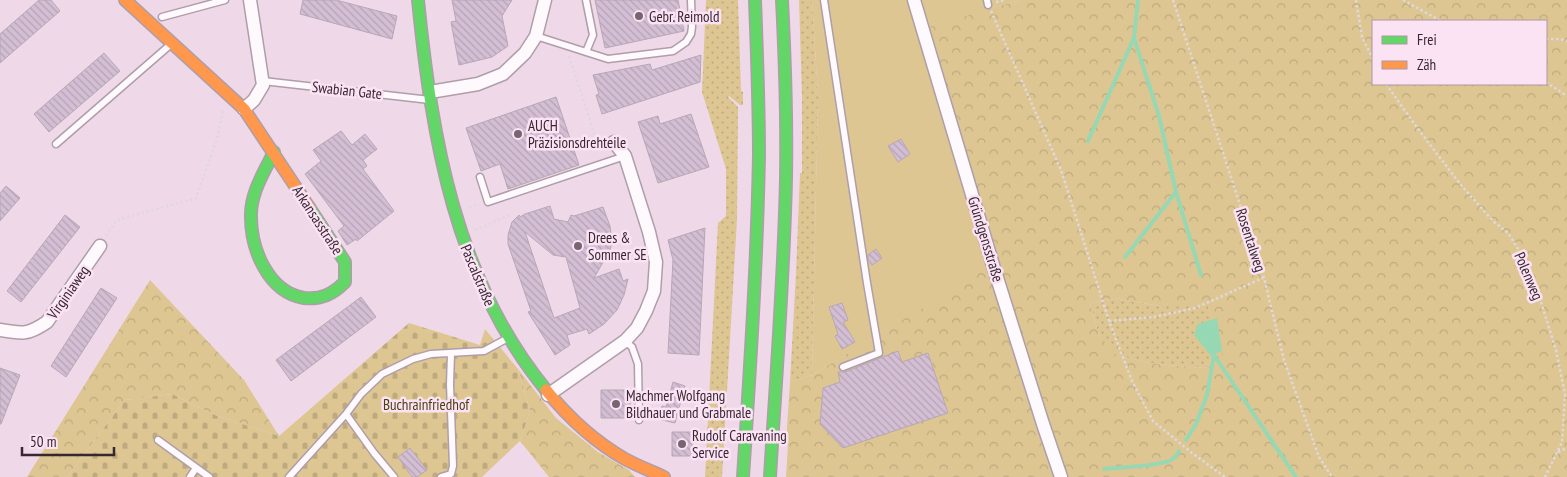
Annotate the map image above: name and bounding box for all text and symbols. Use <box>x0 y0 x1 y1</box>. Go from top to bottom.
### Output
place label: Gebr. Reimold <box>649 7 720 26</box>
marker: Gebr. Reimold <box>633 10 645 22</box>
legend <box>1372 20 1547 85</box>
text: Frei <box>1417 30 1437 49</box>
text: Zäh <box>1417 55 1436 74</box>
street label: Swabian Gate <box>311 77 383 103</box>
place label: AUCH Präzisionsdrehteile <box>528 116 626 152</box>
marker: AUCH Präzisionsdrehteile <box>512 128 524 140</box>
street label: Arkansasstraße <box>289 182 347 258</box>
street label: Gründgensstraße <box>964 194 1008 284</box>
street label: Rosentalweg <box>1232 206 1270 274</box>
place label: Drees & Sommer SE <box>588 228 647 264</box>
marker: Drees & Sommer SE <box>572 240 584 252</box>
street label: Pascalstraße <box>457 241 499 309</box>
street label: Polenweg <box>1510 249 1548 303</box>
street label: Virginiaweg <box>42 262 93 323</box>
place label: Machmer Wolfgang Bildhauer und Grabmale <box>626 386 751 422</box>
park label: Buchrainfriedhof <box>383 395 470 414</box>
marker: Machmer Wolfgang Bildhauer und Grabmale <box>610 398 622 410</box>
scale bar <box>22 424 115 456</box>
place label: Rudolf Caravaning Service <box>692 426 787 462</box>
text: 50 m <box>30 432 56 451</box>
marker: Rudolf Caravaning Service <box>676 438 688 450</box>

